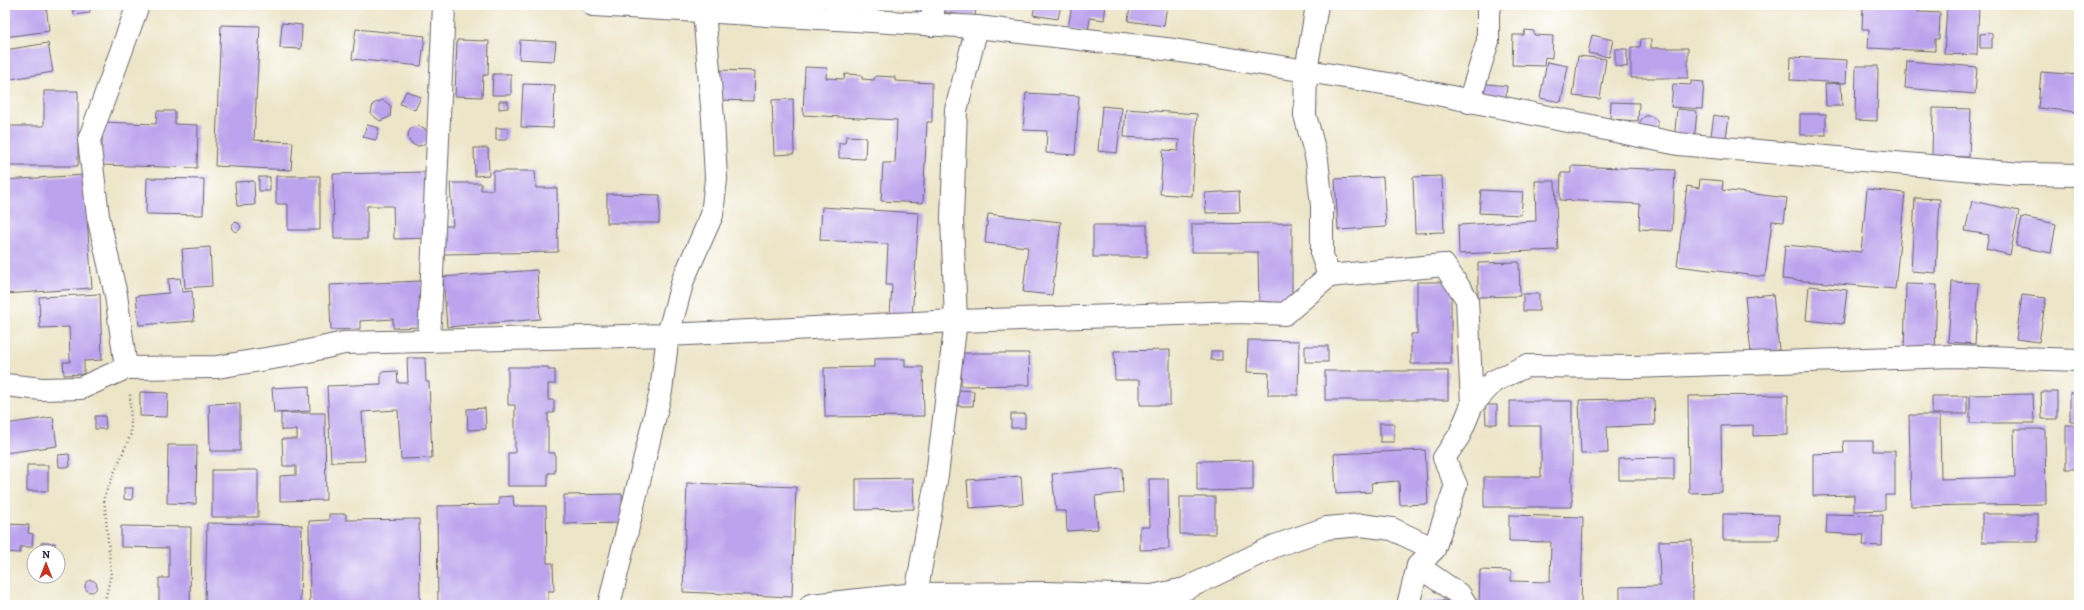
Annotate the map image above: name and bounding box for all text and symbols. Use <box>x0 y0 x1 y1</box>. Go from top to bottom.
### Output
north arrow <box>26 544 66 584</box>
text: N <box>42 547 50 562</box>

